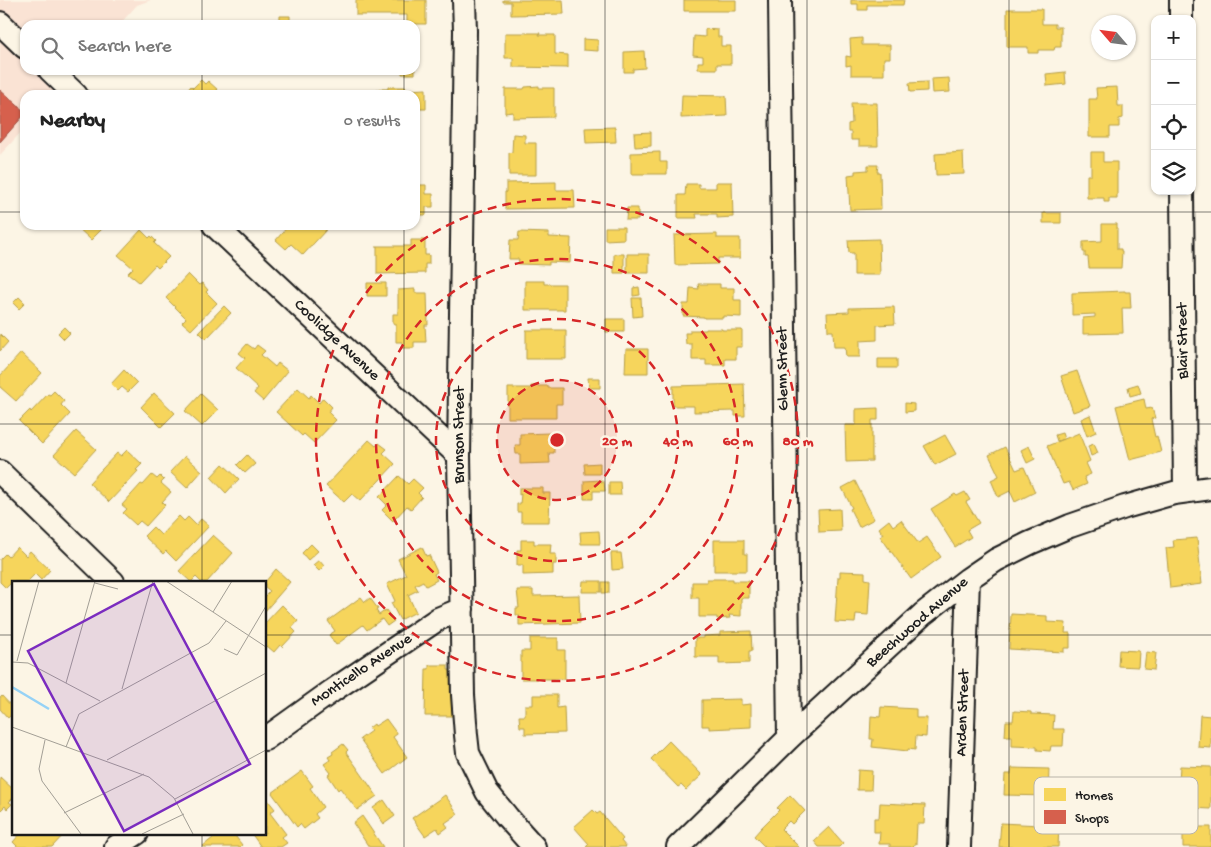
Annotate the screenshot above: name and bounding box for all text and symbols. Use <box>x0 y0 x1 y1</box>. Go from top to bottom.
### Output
north arrow <box>1091 15 1136 60</box>
map controls <box>1151 15 1196 195</box>
button: + <box>1151 15 1196 60</box>
search box <box>20 20 420 75</box>
icon: search <box>38 34 66 62</box>
text: Search here <box>78 36 172 59</box>
button: − <box>1151 60 1196 105</box>
button: locate <box>1151 105 1196 150</box>
text: Nearby <box>40 110 105 135</box>
text: 0 results <box>344 113 400 132</box>
button: layers <box>1151 150 1196 195</box>
street label: Coolidge Avenue <box>289 296 384 386</box>
street label: Blair Street <box>1174 301 1194 380</box>
street label: Glenn Street <box>774 326 794 411</box>
street label: Brunson Street <box>451 385 470 485</box>
centre of rings <box>548 431 566 449</box>
text: 20 m <box>602 433 632 451</box>
text: 40 m <box>662 433 693 451</box>
text: 60 m <box>723 433 754 451</box>
text: 80 m <box>783 433 814 451</box>
street label: Beechwood Avenue <box>862 573 973 673</box>
inset map <box>12 581 266 834</box>
street label: Monticello Avenue <box>308 630 417 712</box>
street label: Arden Street <box>953 668 975 757</box>
legend <box>1034 777 1198 834</box>
text: Homes <box>1075 788 1113 805</box>
text: Shops <box>1075 811 1109 828</box>

